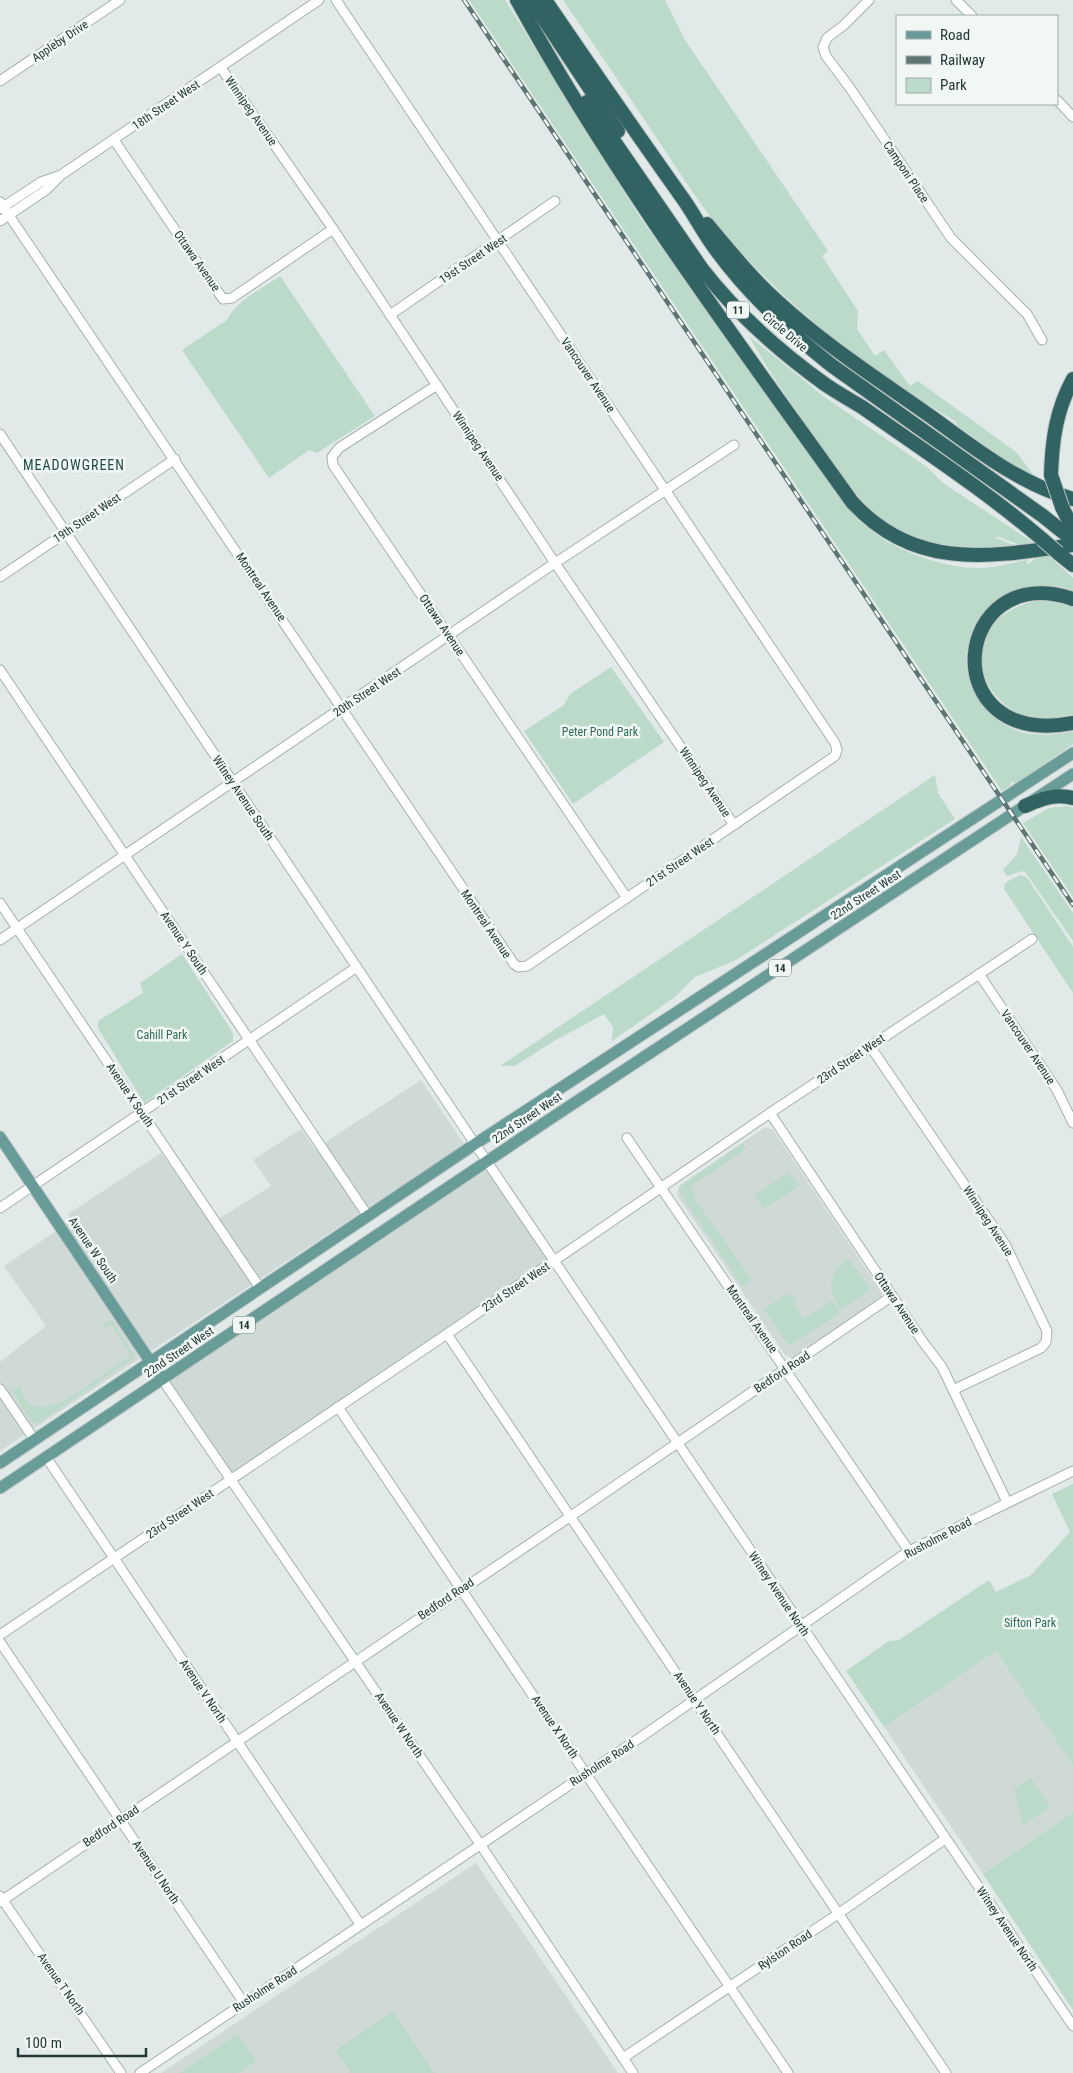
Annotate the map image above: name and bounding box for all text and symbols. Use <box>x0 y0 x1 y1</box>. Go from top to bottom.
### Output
legend <box>896 15 1058 105</box>
street label: Appleby Drive <box>29 17 91 65</box>
text: Road <box>940 26 970 44</box>
text: Railway <box>940 51 985 69</box>
street label: Winnipeg Avenue <box>222 74 280 149</box>
text: Park <box>940 76 967 94</box>
street label: 18th Street West <box>130 77 203 133</box>
street label: Camponi Place <box>880 139 932 206</box>
street label: Ottawa Avenue <box>171 228 223 294</box>
street label: 19st Street West <box>437 231 510 287</box>
road number: 11 <box>727 302 749 318</box>
street label: Circle Drive <box>760 309 810 355</box>
street label: Vancouver Avenue <box>558 335 618 415</box>
street label: Winnipeg Avenue <box>450 408 507 484</box>
district label: MEADOWGREEN <box>23 457 125 473</box>
street label: 19th Street West <box>51 490 124 546</box>
street label: Montreal Avenue <box>233 550 289 624</box>
street label: Ottawa Avenue <box>416 592 468 659</box>
street label: 20th Street West <box>331 664 404 720</box>
park label: Peter Pond Park <box>562 725 639 739</box>
street label: Winnipeg Avenue <box>677 744 734 820</box>
street label: Witney Avenue South <box>209 753 277 843</box>
street label: 21st Street West <box>644 834 717 890</box>
street label: 22nd Street West <box>828 867 904 923</box>
street label: Montreal Avenue <box>458 887 514 961</box>
street label: Avenue Y South <box>158 909 211 978</box>
road number: 14 <box>769 960 791 976</box>
street label: Vancouver Avenue <box>998 1007 1058 1087</box>
park label: Cahill Park <box>137 1028 188 1042</box>
street label: 23rd Street West <box>815 1031 888 1087</box>
street label: 21st Street West <box>155 1052 228 1108</box>
street label: Avenue X South <box>103 1060 157 1130</box>
street label: 22nd Street West <box>490 1089 565 1146</box>
street label: Winnipeg Avenue <box>960 1183 1016 1259</box>
street label: Avenue W South <box>66 1214 120 1286</box>
street label: 23rd Street West <box>480 1259 553 1315</box>
street label: Ottawa Avenue <box>871 1270 923 1337</box>
street label: Montreal Avenue <box>723 1282 781 1356</box>
road number: 14 <box>233 1316 255 1334</box>
street label: 22nd Street West <box>142 1323 217 1380</box>
street label: Bedford Road <box>751 1348 813 1396</box>
street label: 23rd Street West <box>144 1486 217 1542</box>
street label: Rusholme Road <box>902 1514 974 1561</box>
street label: Witney Avenue North <box>746 1549 812 1639</box>
street label: Bedford Road <box>415 1575 477 1623</box>
park label: Sifton Park <box>1004 1616 1057 1630</box>
street label: Avenue V North <box>177 1657 229 1726</box>
street label: Avenue Y North <box>671 1669 723 1737</box>
street label: Avenue W North <box>372 1690 426 1761</box>
street label: Avenue X North <box>529 1693 581 1762</box>
street label: Rusholme Road <box>567 1737 637 1789</box>
street label: Bedford Road <box>80 1802 142 1850</box>
street label: Avenue U North <box>130 1838 182 1907</box>
street label: Witney Avenue North <box>974 1884 1040 1974</box>
street label: Rylston Road <box>756 1927 815 1973</box>
street label: Avenue T North <box>34 1950 88 2018</box>
street label: Rusholme Road <box>230 1963 300 2015</box>
scale bar <box>18 2026 145 2058</box>
text: 100 m <box>25 2034 62 2052</box>

